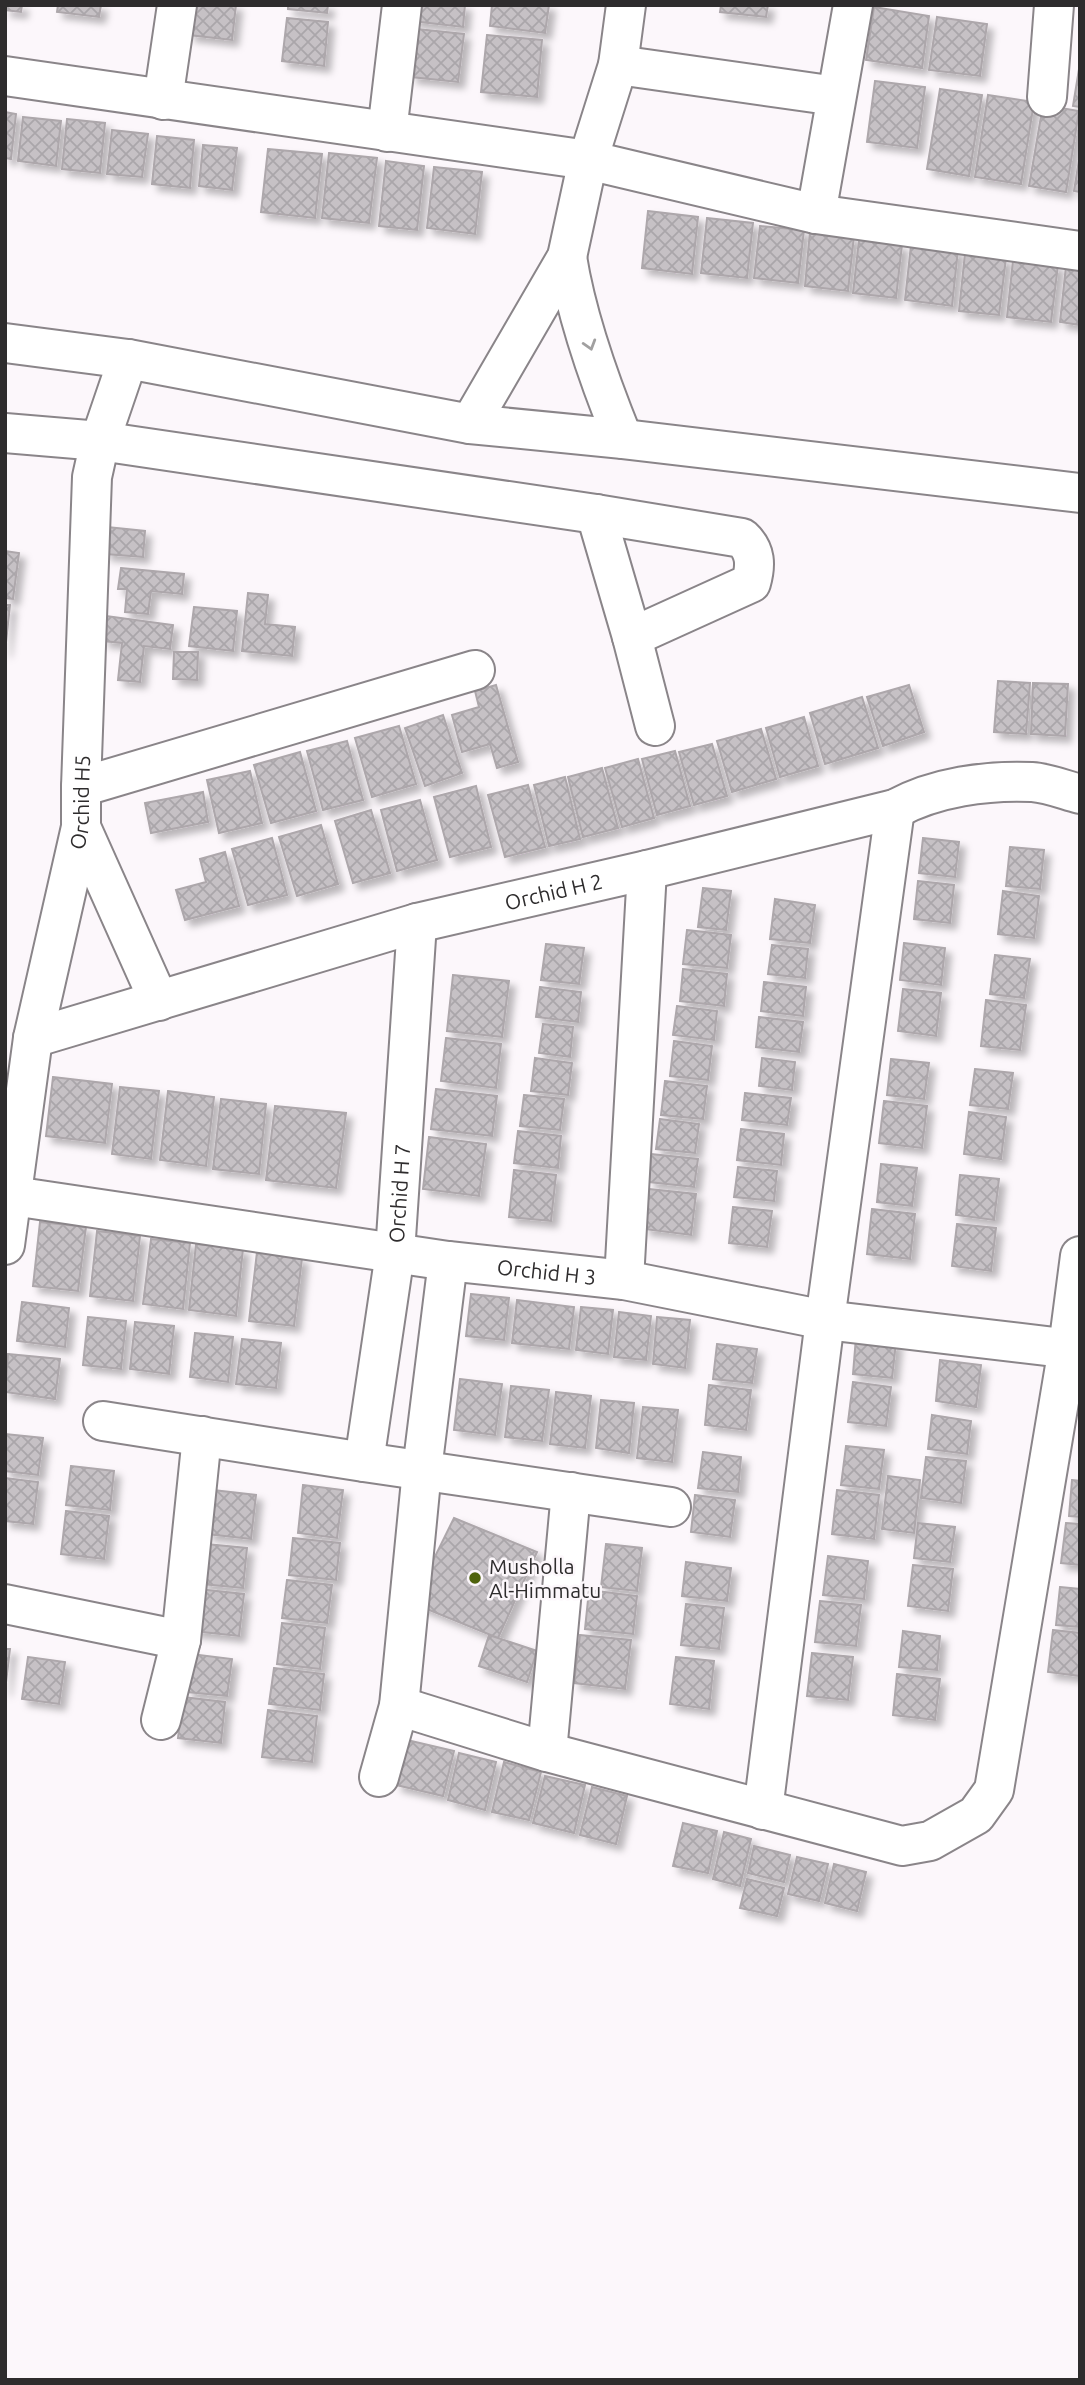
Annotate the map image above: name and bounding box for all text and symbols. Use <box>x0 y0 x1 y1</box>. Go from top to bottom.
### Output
one-way arrow <box>582 338 597 350</box>
street label: Orchid H5 <box>64 755 94 852</box>
street label: Orchid H 2 <box>502 869 605 914</box>
street label: Orchid H 7 <box>384 1143 414 1244</box>
street label: Orchid H 3 <box>496 1254 597 1289</box>
place label: Musholla Al-Himmatu <box>489 1554 601 1602</box>
marker: Musholla Al-Himmatu <box>467 1570 483 1586</box>

